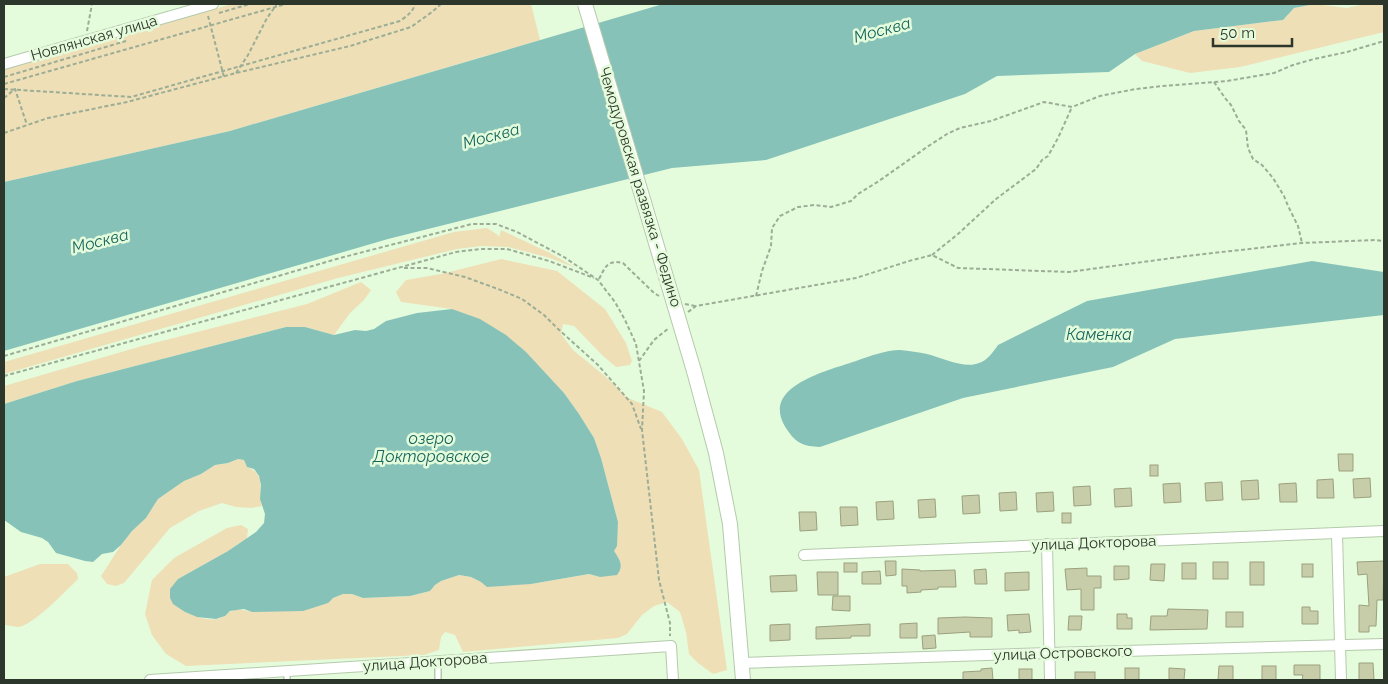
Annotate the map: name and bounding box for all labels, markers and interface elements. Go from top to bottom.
street label: Новлянская улица [29,11,159,65]
water label: Москва [852,13,913,47]
scale bar [1213,15,1292,47]
text: 50 m [1220,24,1255,42]
street label: Чемодуровская развязка - Федино [595,65,685,309]
water label: Москва [461,119,522,153]
water label: Москва [70,225,131,257]
water label: Каменка [1066,325,1132,344]
water label: озеро Докторовское [372,429,489,466]
street label: улица Докторова [1031,532,1157,554]
street label: улица Островского [993,642,1133,664]
street label: улица Докторова [362,649,488,675]

